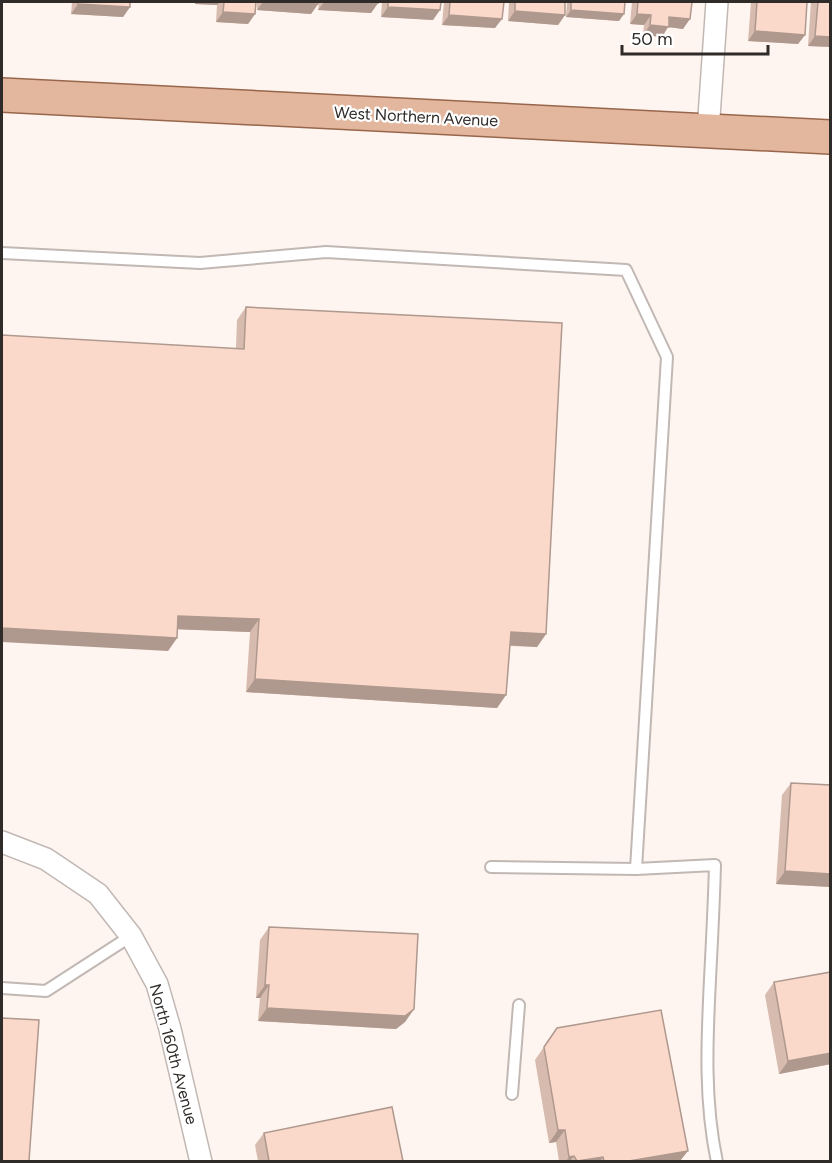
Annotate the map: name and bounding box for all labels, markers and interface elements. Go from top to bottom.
scale bar [622,18,768,56]
text: 50 m [631,28,673,50]
street label: West Northern Avenue [334,103,499,130]
street label: North 160th Avenue [146,982,202,1127]

